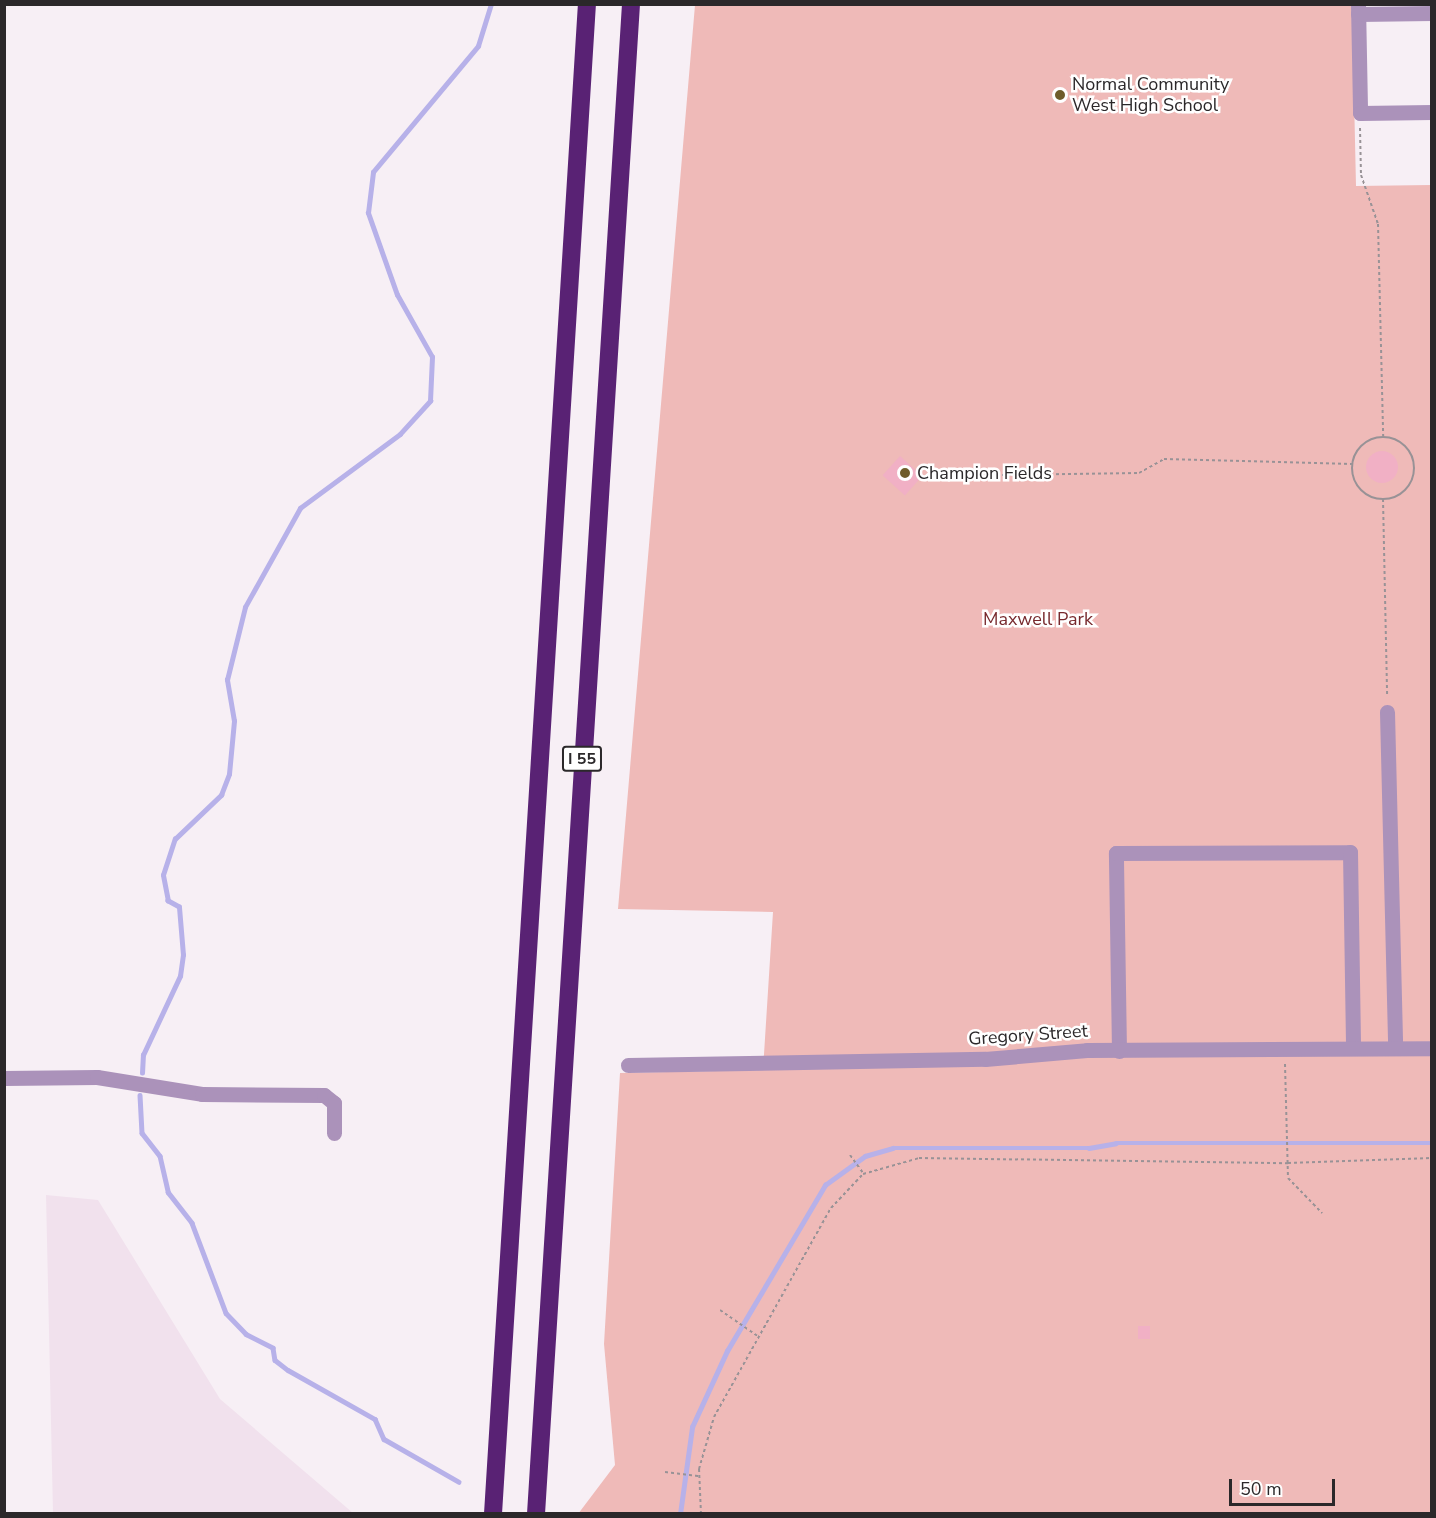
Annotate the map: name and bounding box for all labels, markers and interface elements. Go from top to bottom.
place label: Normal Community West High School [1072,74,1229,116]
marker: Normal Community West High School [1053,88,1067,102]
place label: Champion Fields [917,462,1052,484]
marker: Champion Fields [898,466,912,480]
park label: Maxwell Park [983,608,1093,630]
road number: I 55 [561,746,603,772]
street label: Gregory Street [968,1020,1088,1050]
scale bar [1232,1467,1338,1505]
text: 50 m [1240,1477,1282,1501]

